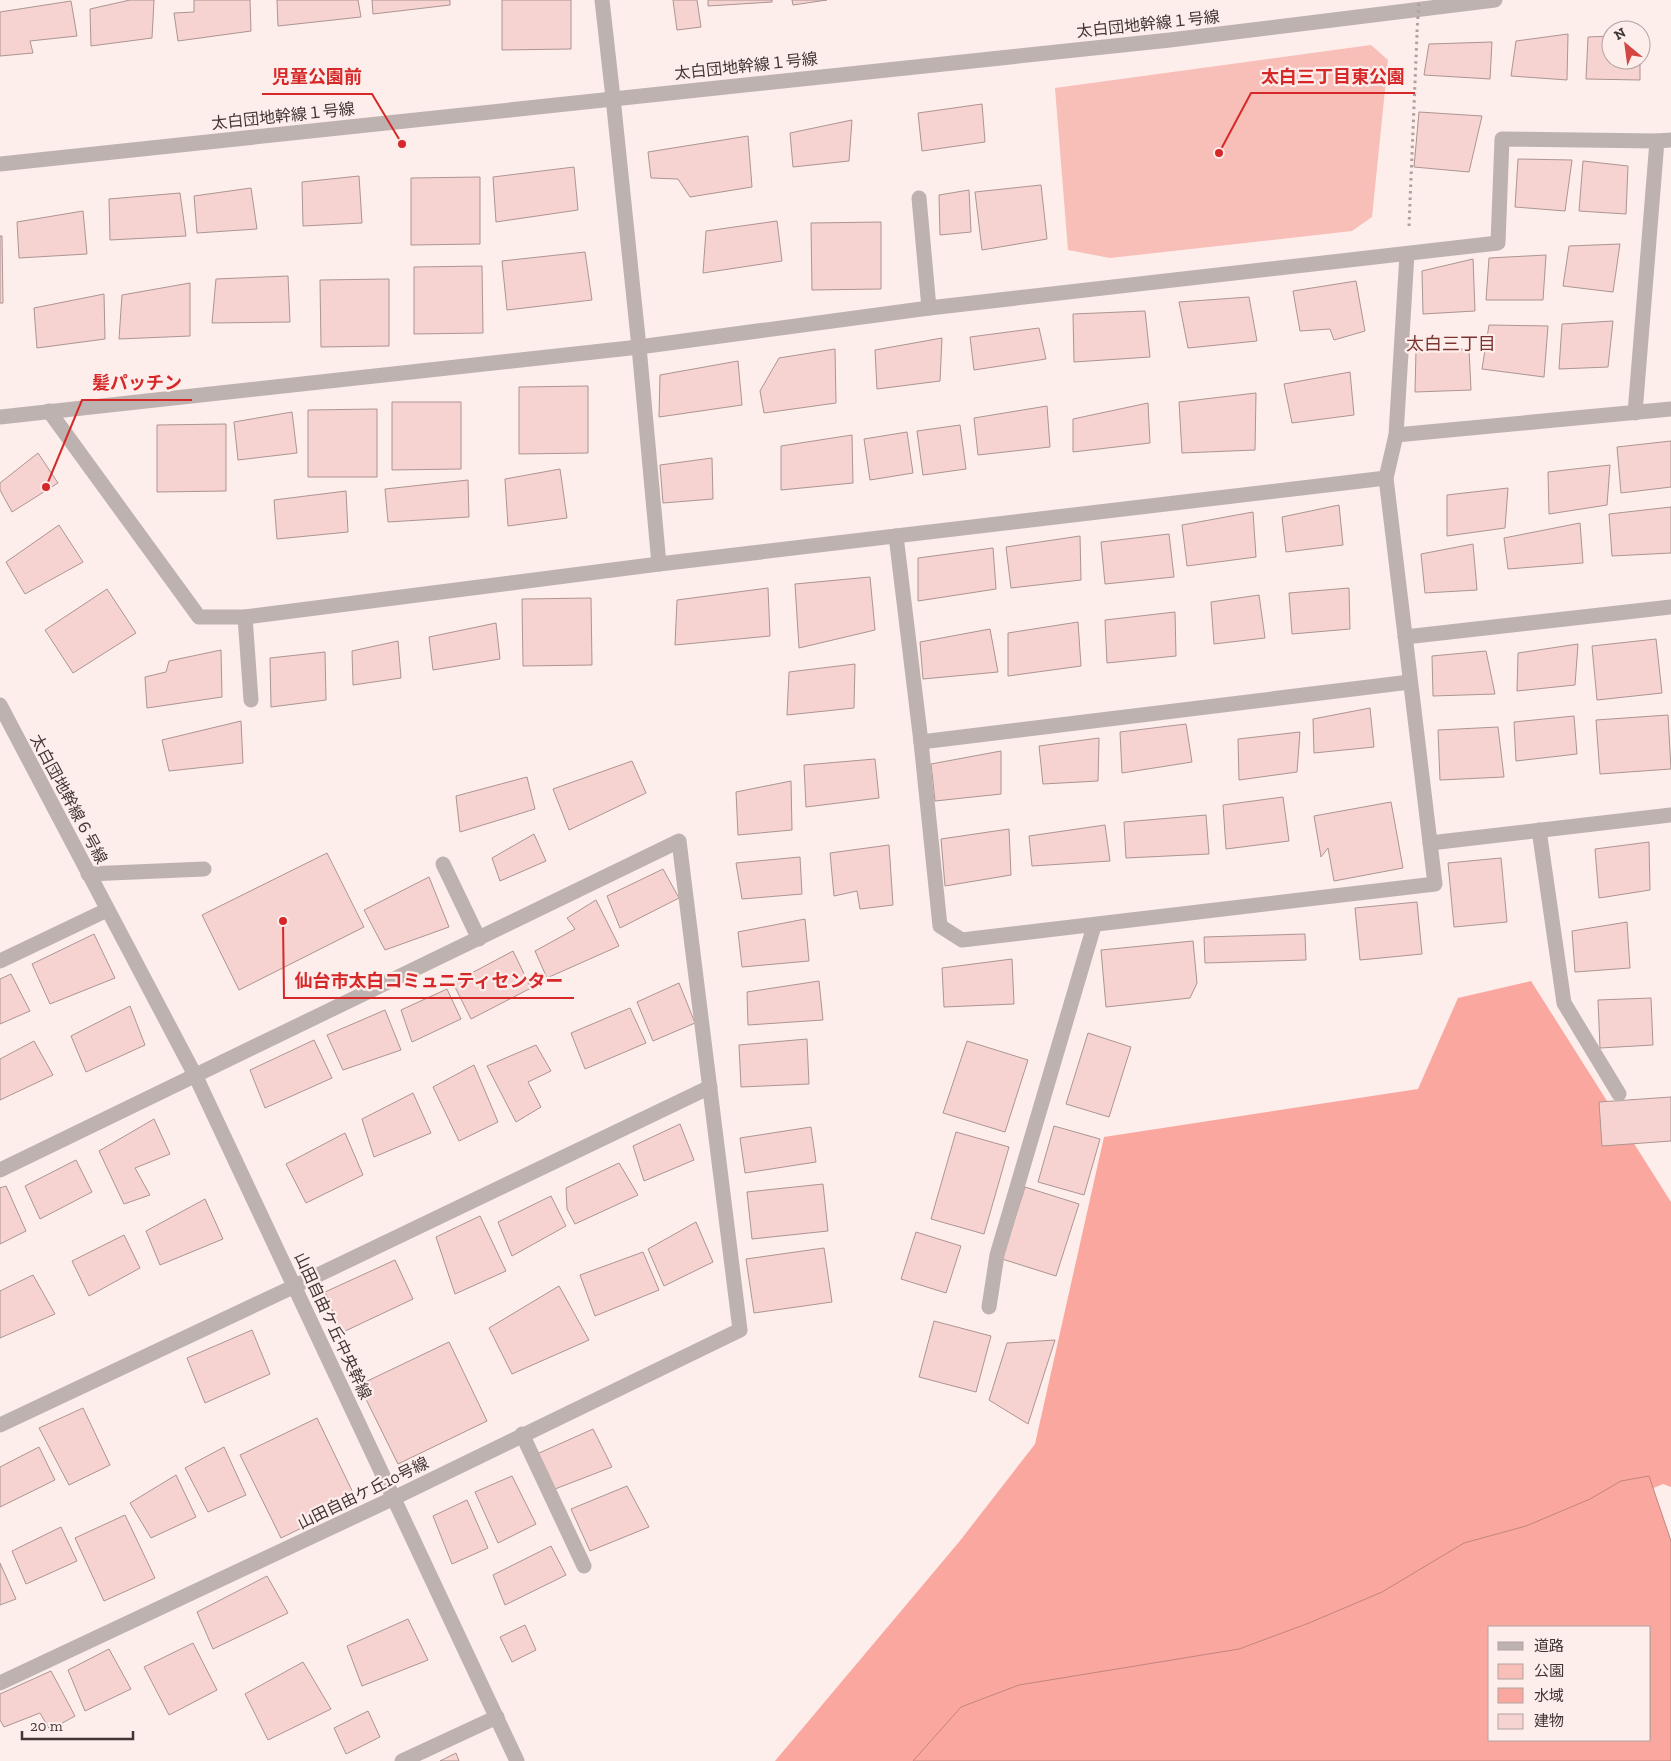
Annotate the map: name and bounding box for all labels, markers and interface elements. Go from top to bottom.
street label: 太白団地幹線１号線 [1075,7,1221,41]
north arrow [1601,20,1651,70]
text: N [1611,24,1629,44]
street label: 太白団地幹線１号線 [673,49,819,83]
callout: 太白三丁目東公園 [1251,60,1415,93]
callout: 児童公園前 [262,61,372,94]
text: 児童公園前 [272,66,362,88]
text: 太白三丁目東公園 [1261,66,1405,88]
street label: 太白団地幹線１号線 [210,99,356,133]
district label: 太白三丁目 [1406,333,1496,355]
callout: 髪パッチン [82,367,192,400]
text: 髪パッチン [92,372,182,394]
street label: 太白団地幹線６号線 [27,731,111,867]
callout: 仙台市太白コミュニティセンター [284,965,574,998]
text: 仙台市太白コミュニティセンター [295,970,563,992]
street label: 山田自由ケ丘中央幹線 [291,1249,375,1403]
street label: 山田自由ケ丘10号線 [294,1453,432,1533]
legend [1488,1626,1651,1741]
text: 道路 [1534,1637,1564,1655]
text: 公園 [1534,1662,1564,1680]
text: 水域 [1534,1687,1564,1705]
scale bar [22,1708,134,1740]
text: 建物 [1534,1712,1564,1730]
text: 20 m [30,1717,63,1735]

